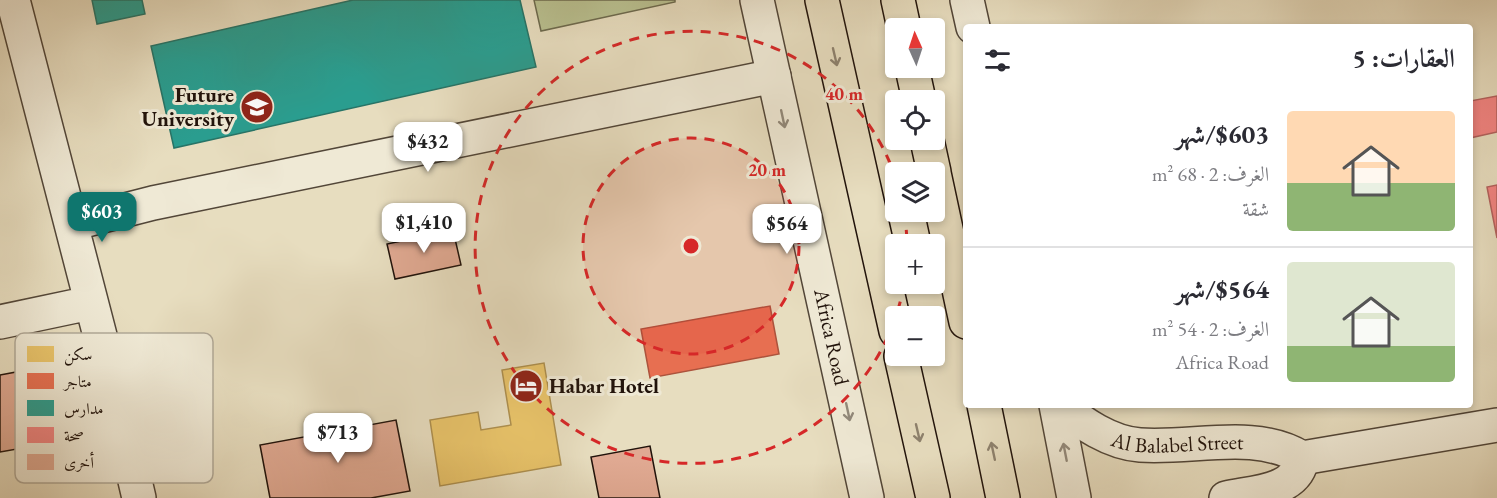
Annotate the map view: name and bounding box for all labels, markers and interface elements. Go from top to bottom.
north arrow [885,18,945,78]
map controls [885,18,945,366]
text: العقارات: 5 [1352,41,1455,75]
icon: filters [981,44,1014,77]
one-way arrow [829,47,841,66]
place label: Future University [142,81,235,132]
text: 40 m [825,82,863,105]
school or university icon: Future University [239,89,275,125]
button: locate [885,90,945,150]
one-way arrow [778,108,789,128]
text: $603/شهر [1175,117,1269,151]
pin: $432 [392,122,464,173]
text: $432 [408,128,448,154]
icon: home [1335,135,1407,207]
text: 20 m [748,158,786,181]
text: الغرف: 2 · 68 m² [1152,161,1269,187]
button: layers [885,162,945,222]
pin: $603 [66,192,138,243]
text: شقة [1243,196,1269,222]
text: $603 [82,198,122,224]
pin: $1,410 [375,203,473,254]
pin: $564 [751,204,823,255]
text: $1,410 [396,209,452,235]
text: $564 [767,210,807,236]
button: + [885,234,945,294]
centre of rings [681,236,701,256]
text: $564/شهر [1175,272,1269,306]
street label: Africa Road [808,285,856,388]
icon: home [1335,286,1407,358]
button: − [885,306,945,366]
text: الغرف: 2 · 54 m² [1152,316,1269,342]
legend [15,333,213,483]
text: سكن [64,344,92,366]
text: Africa Road [1176,349,1269,375]
hotel icon: Habar Hotel [508,368,544,404]
text: متاجر [62,371,92,392]
place label: Habar Hotel [549,372,659,399]
text: مدارس [64,398,104,419]
one-way arrow [843,401,854,421]
pin: $713 [302,413,374,464]
text: $713 [318,419,358,445]
one-way arrow [913,423,925,442]
text: صحة [64,425,84,446]
street label: Al Balabel Street [1107,425,1244,459]
one-way arrow [987,442,998,462]
one-way arrow [1059,442,1070,462]
text: أخرى [64,451,94,473]

